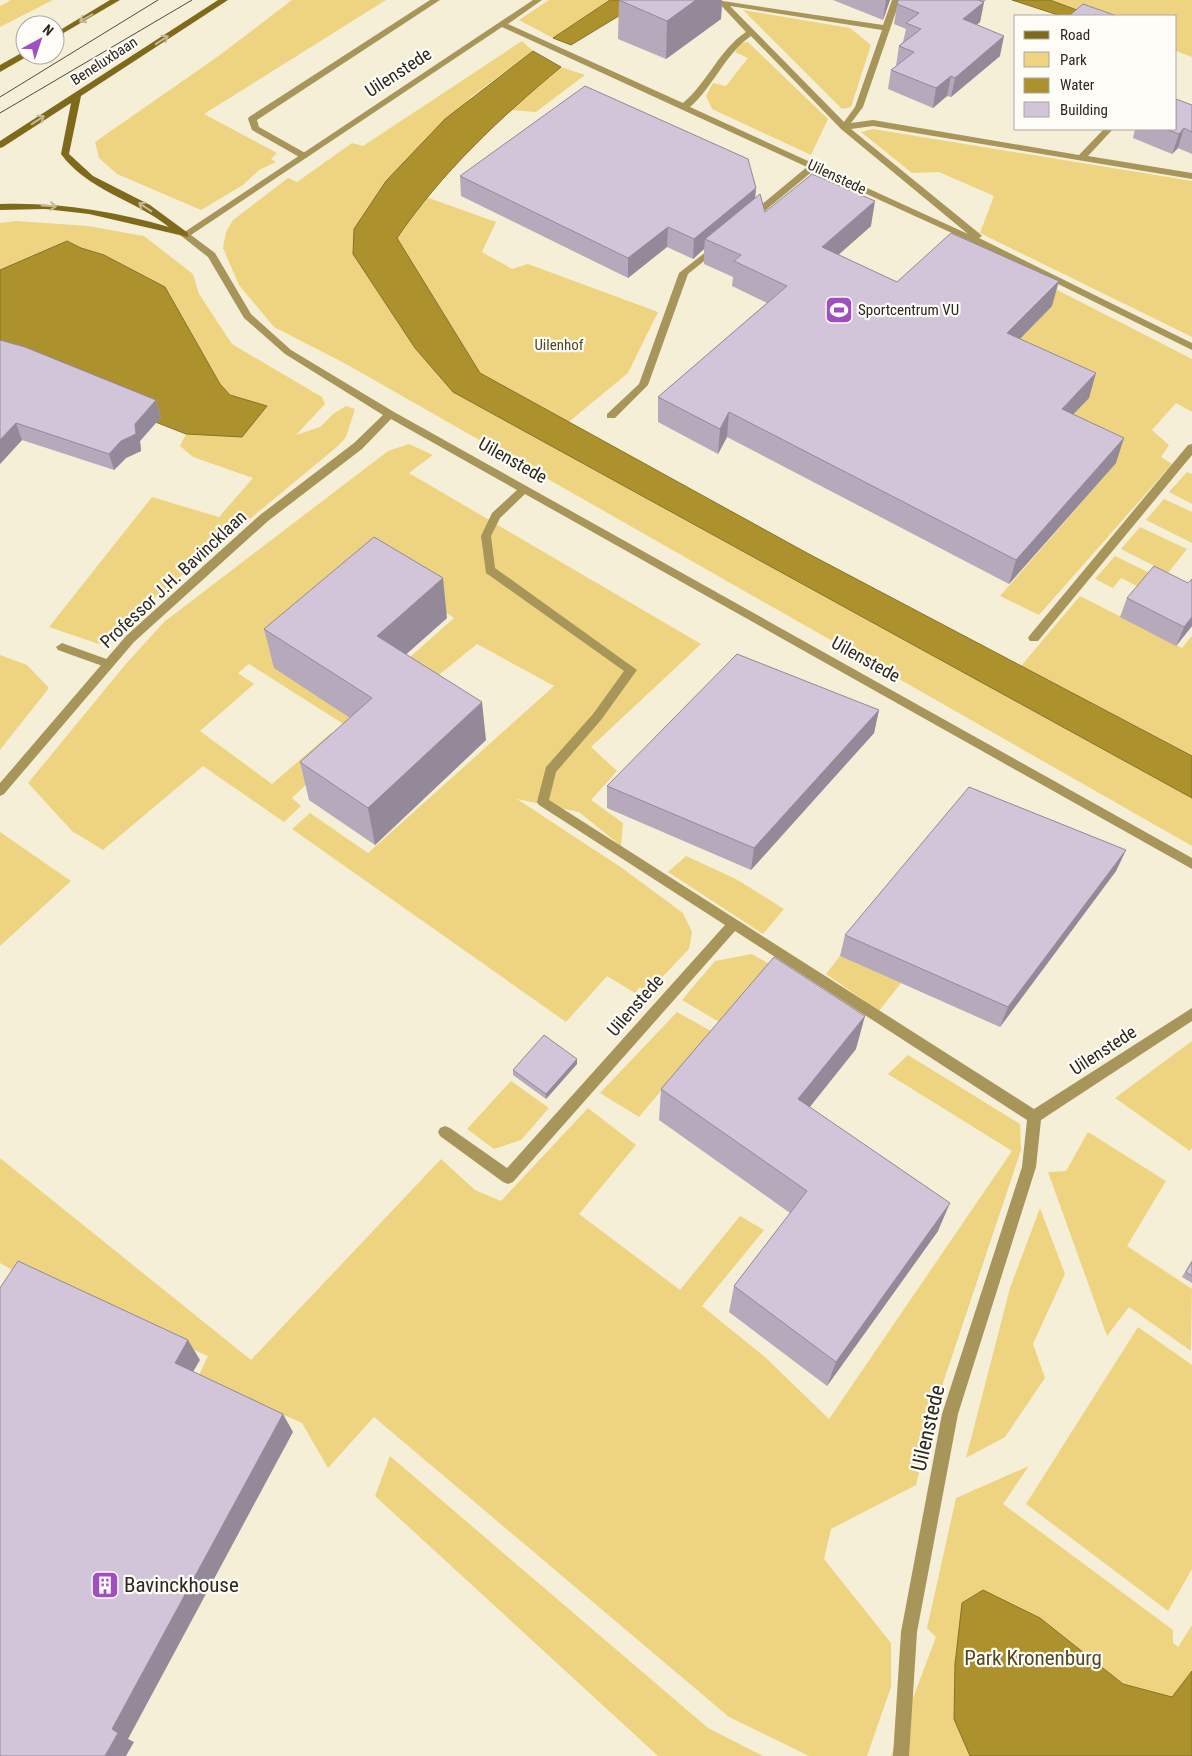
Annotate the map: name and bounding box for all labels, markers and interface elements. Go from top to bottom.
one-way arrow [78,13,93,23]
north arrow [15,15,65,65]
legend [1014,15,1177,130]
text: N [40,21,57,39]
text: Road [1060,26,1090,44]
street label: Beneluxbaan [67,33,141,89]
one-way arrow [155,35,169,45]
street label: Uilenstede [361,43,435,101]
text: Park [1060,51,1087,69]
text: Water [1060,76,1095,94]
text: Building [1060,101,1108,119]
one-way arrow [31,115,45,125]
street label: Uilenstede [805,156,869,198]
one-way arrow [40,202,56,211]
one-way arrow [139,202,153,212]
sports icon: Sportcentrum VU [824,295,854,325]
place label: Sportcentrum VU [858,301,959,319]
park label: Uilenhof [534,336,584,354]
street label: Uilenstede [475,433,551,487]
street label: Professor J.H. Bavincklaan [96,506,250,652]
street label: Uilenstede [828,632,904,686]
street label: Uilenstede [603,970,667,1040]
street label: Uilenstede [1066,1021,1140,1079]
street label: Uilenstede [906,1383,950,1473]
building icon: Bavinckhouse [90,1570,120,1600]
place label: Bavinckhouse [124,1573,239,1597]
park label: Park Kronenburg [964,1646,1102,1670]

